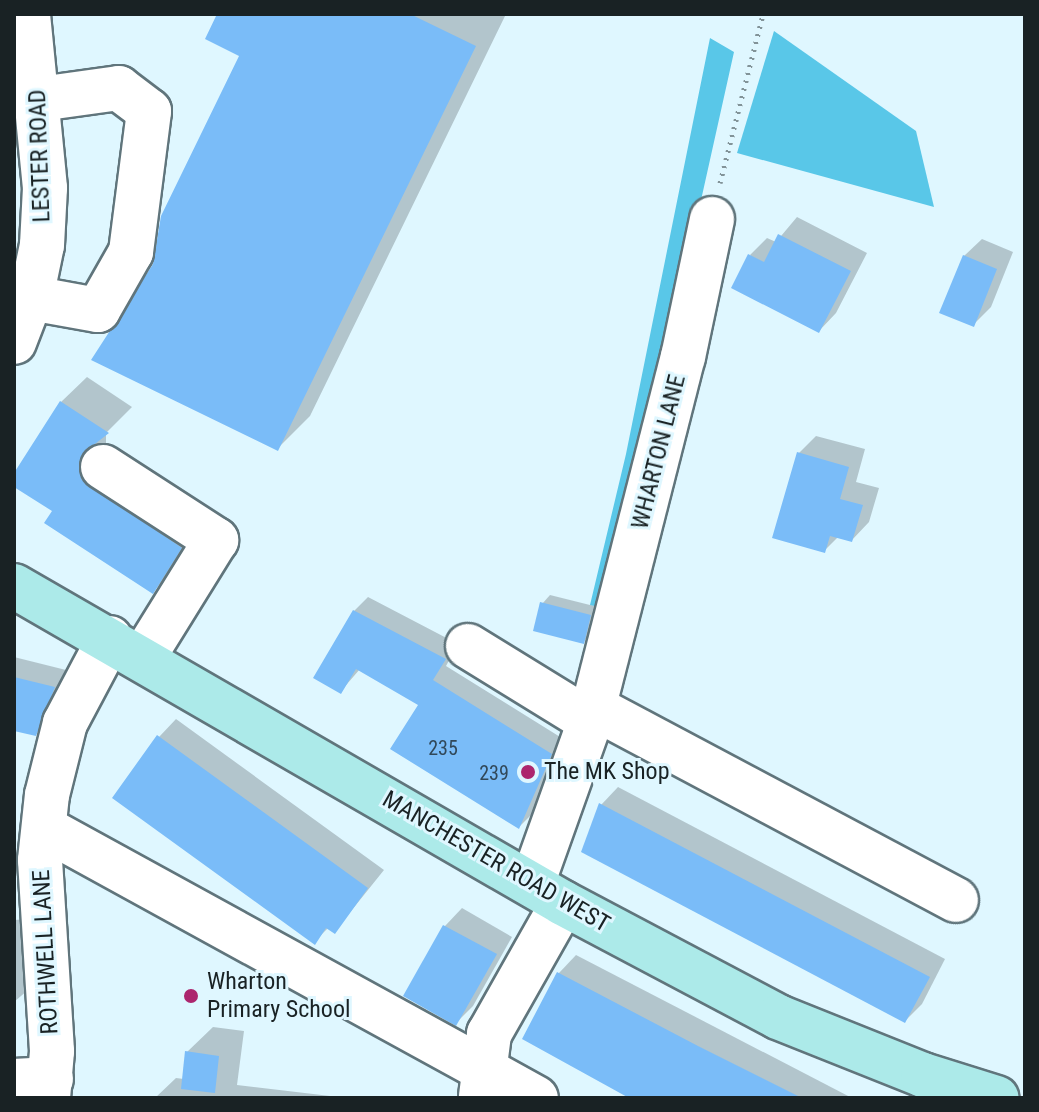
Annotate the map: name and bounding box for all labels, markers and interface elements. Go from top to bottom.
street label: LESTER ROAD [23,89,57,223]
street label: WHARTON LANE [626,372,692,532]
house number: 235 [428,736,458,760]
place label: The MK Shop [544,758,669,786]
house number: 239 [479,761,509,785]
marker: The MK Shop [519,763,537,781]
street label: MANCHESTER ROAD WEST [377,785,615,939]
street label: ROTHWELL LANE [27,869,65,1035]
place label: Wharton Primary School [207,968,350,1024]
marker: Wharton Primary School [182,987,200,1005]

